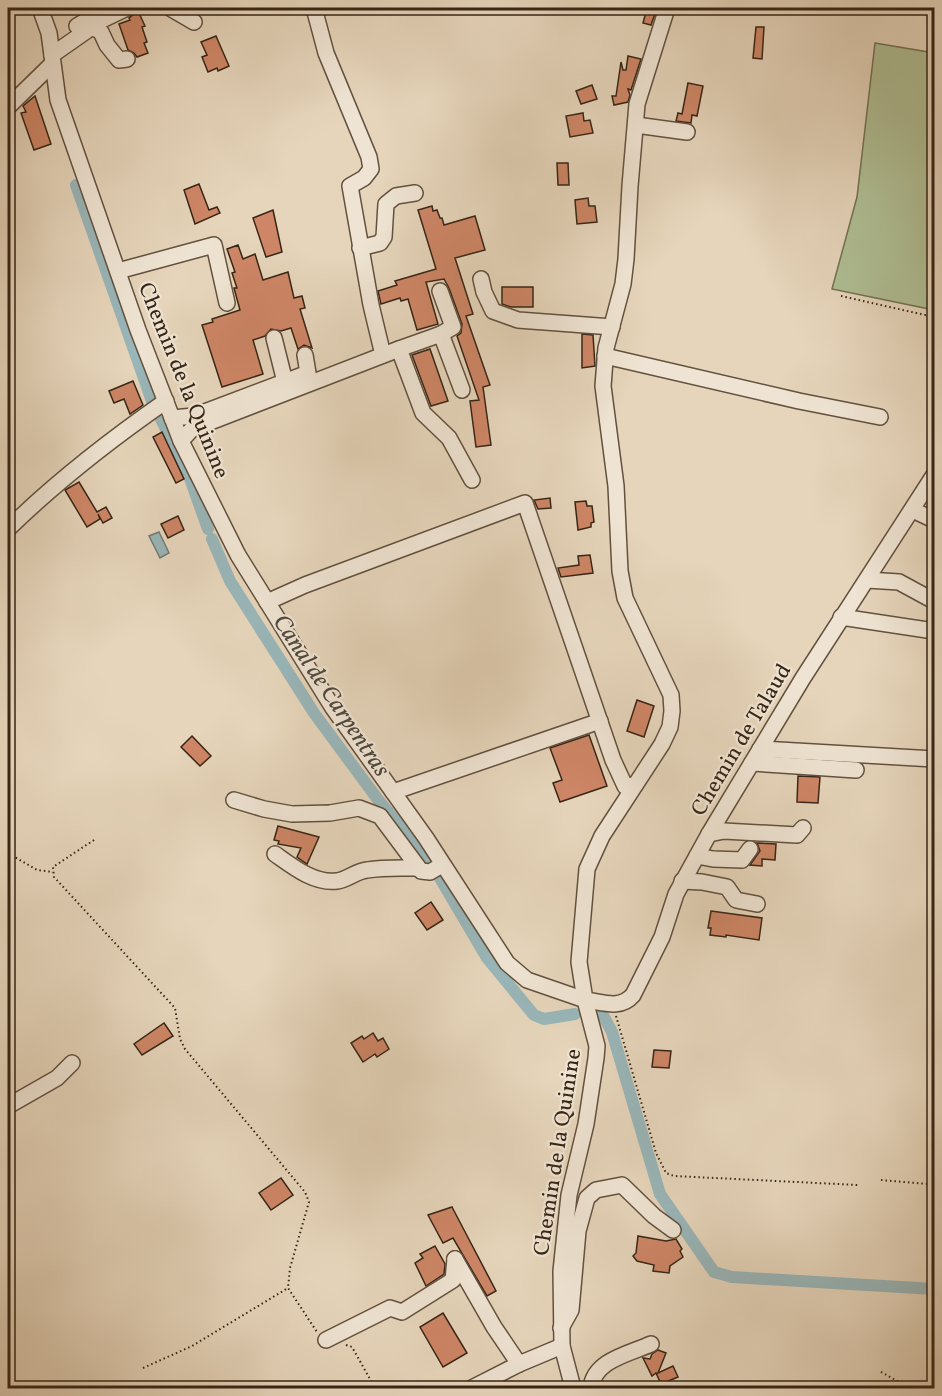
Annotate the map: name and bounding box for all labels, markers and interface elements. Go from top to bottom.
street label: Chemin de la Quinine [129,278,236,484]
water label: Canal de Carpentras [263,608,398,784]
street label: Chemin de Talaud [684,658,800,822]
street label: Chemin de la Quinine [527,1047,590,1258]

